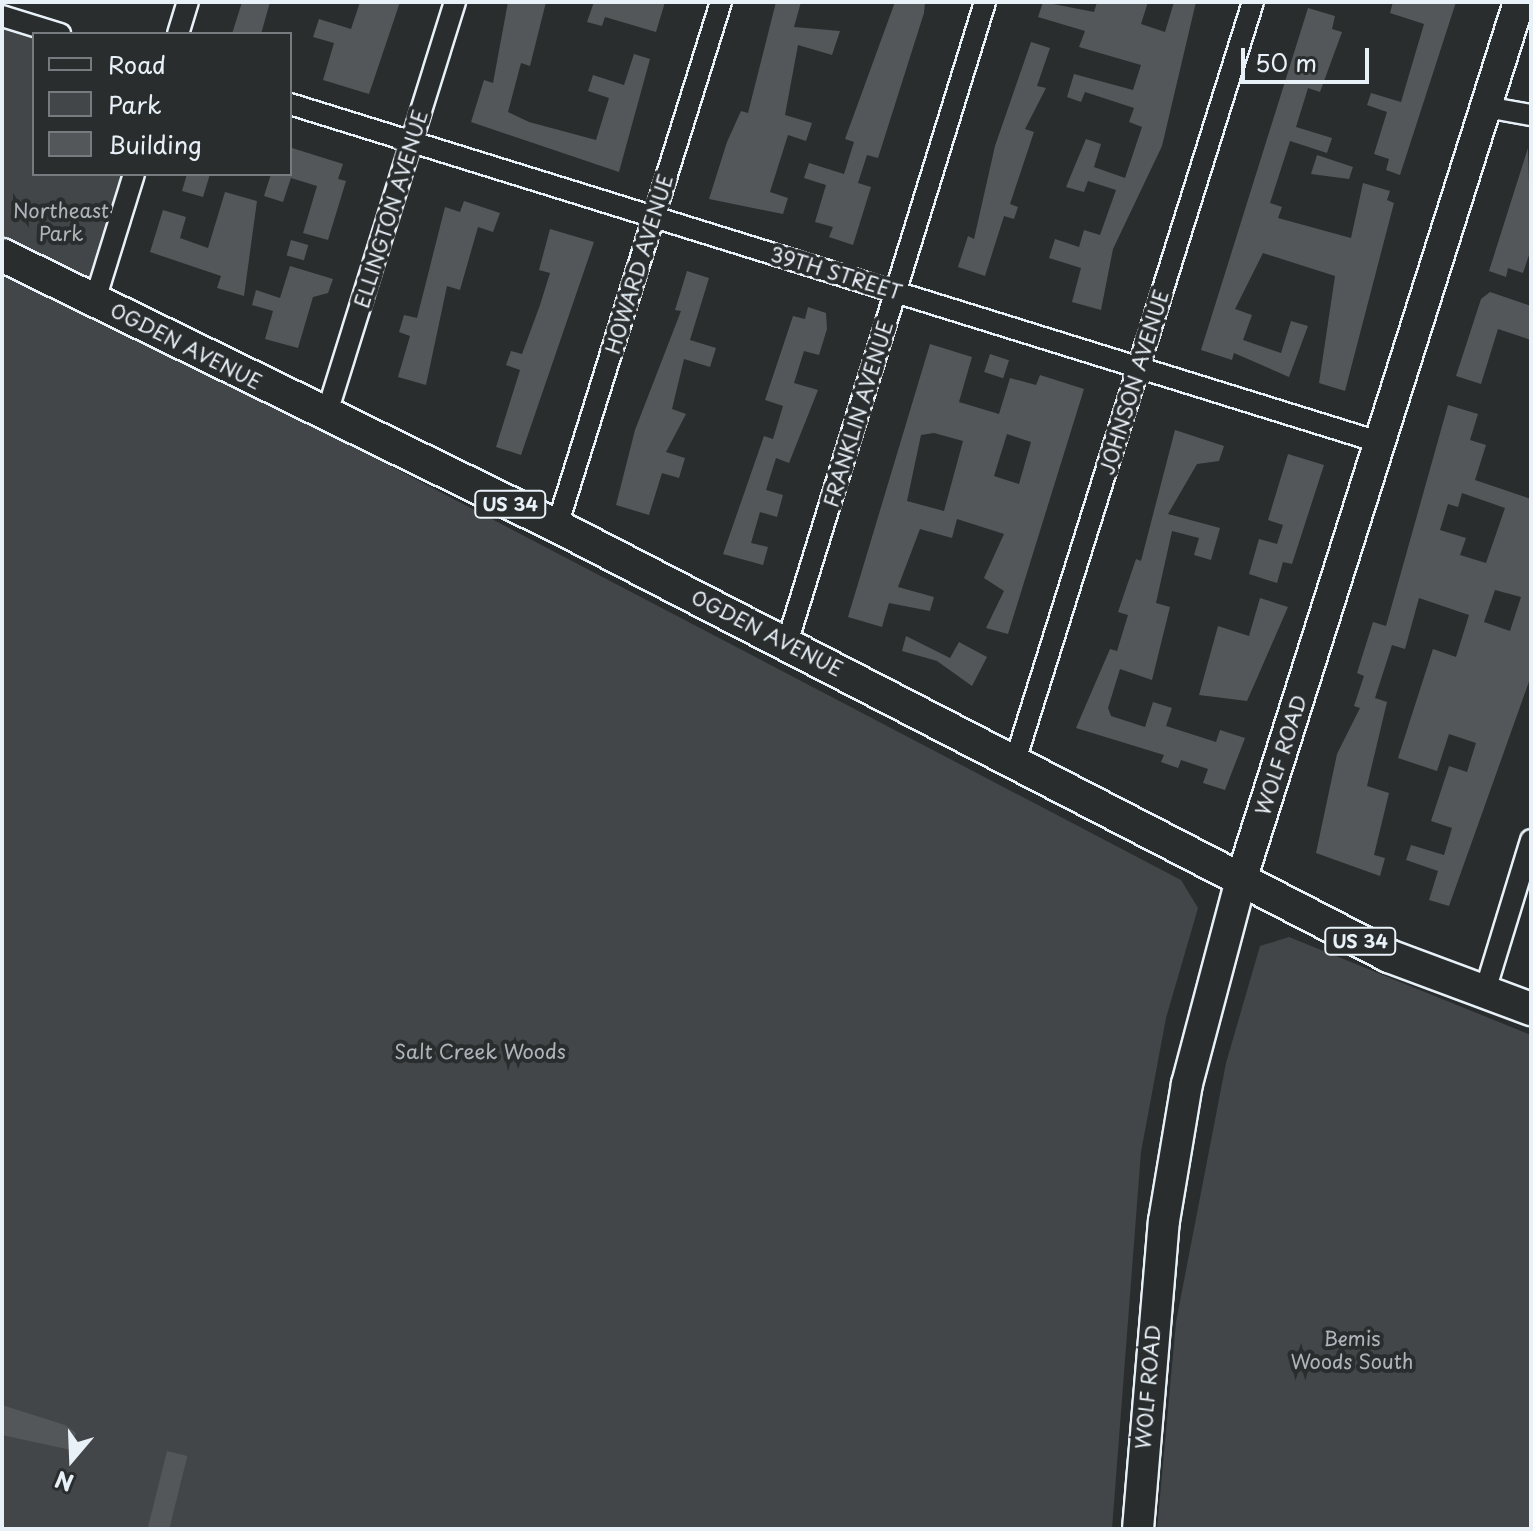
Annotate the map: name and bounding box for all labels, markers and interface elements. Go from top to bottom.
legend [32,32,292,176]
scale bar [1245,32,1373,82]
text: 50 m [1255,44,1317,80]
text: Road [108,46,166,82]
text: Park [108,86,162,122]
street label: ELLINGTON AVENUE [349,107,433,311]
text: Building [108,126,202,162]
street label: HOWARD AVENUE [600,171,678,357]
park label: Northeast Park [13,199,109,246]
street label: 39TH STREET [766,241,906,305]
street label: JOHNSON AVENUE [1094,287,1174,477]
street label: OGDEN AVENUE [107,298,265,394]
street label: FRANKLIN AVENUE [818,318,898,510]
road number: US 34 [474,490,546,518]
street label: OGDEN AVENUE [688,585,846,681]
street label: WOLF ROAD [1250,691,1312,819]
road number: US 34 [1324,927,1396,955]
park label: Salt Creek Woods [394,1039,566,1063]
street label: WOLF ROAD [1130,1323,1166,1451]
park label: Bemis Woods South [1290,1326,1414,1373]
north arrow [32,1419,112,1499]
text: N [50,1464,78,1501]

